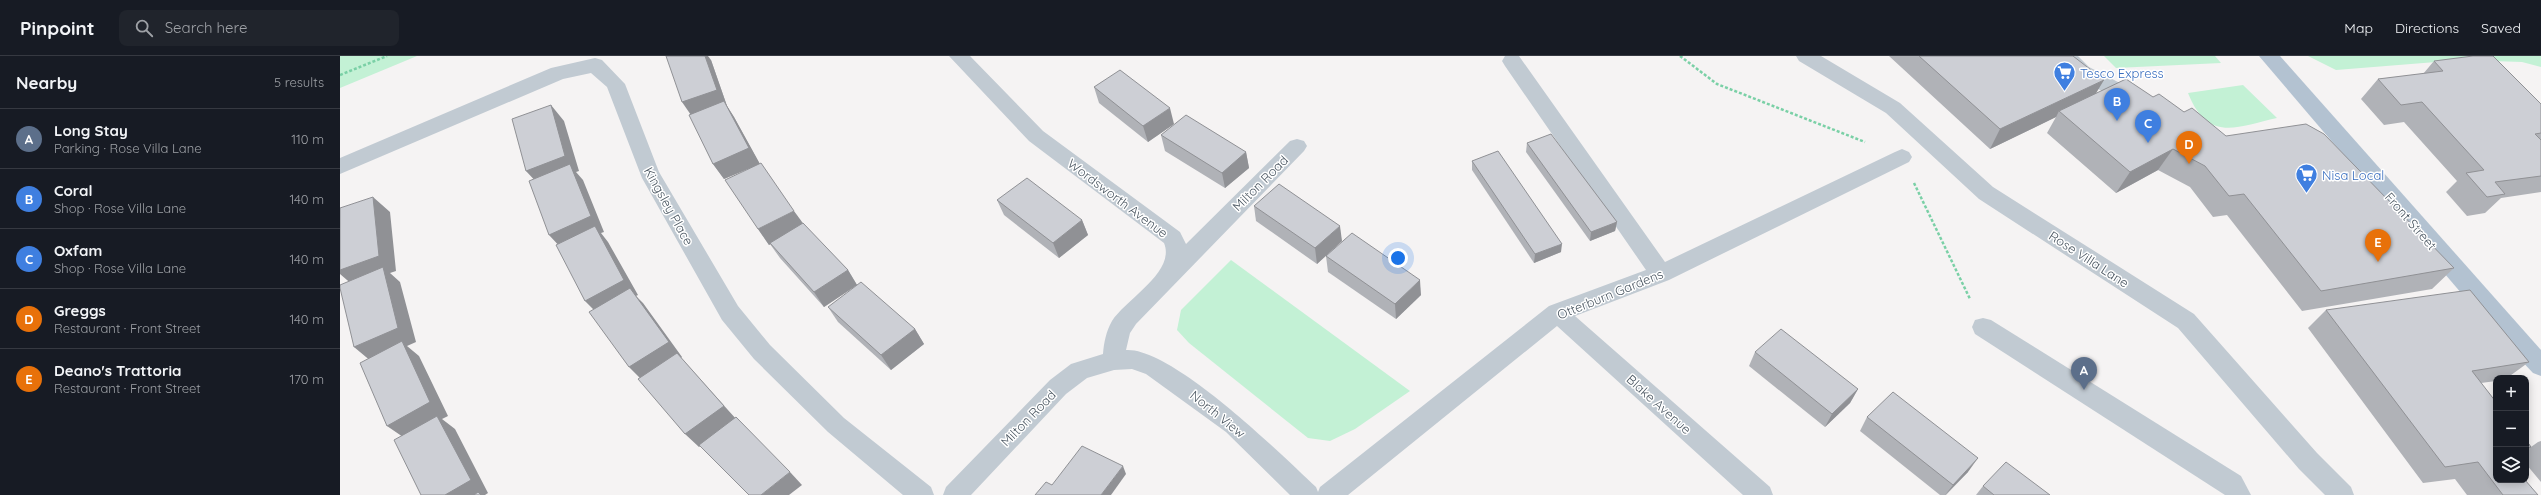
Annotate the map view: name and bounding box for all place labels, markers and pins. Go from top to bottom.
supermarket icon: Tesco Express [2052,60,2078,93]
place label: Tesco Express [2080,65,2164,81]
pin: B [2104,88,2130,121]
pin: C [2135,110,2161,143]
pin: D [2176,131,2202,164]
supermarket icon: Nisa Local [2293,162,2319,195]
place label: Nisa Local [2322,167,2384,183]
pin: E [2365,229,2391,262]
pin: A [2071,357,2097,390]

